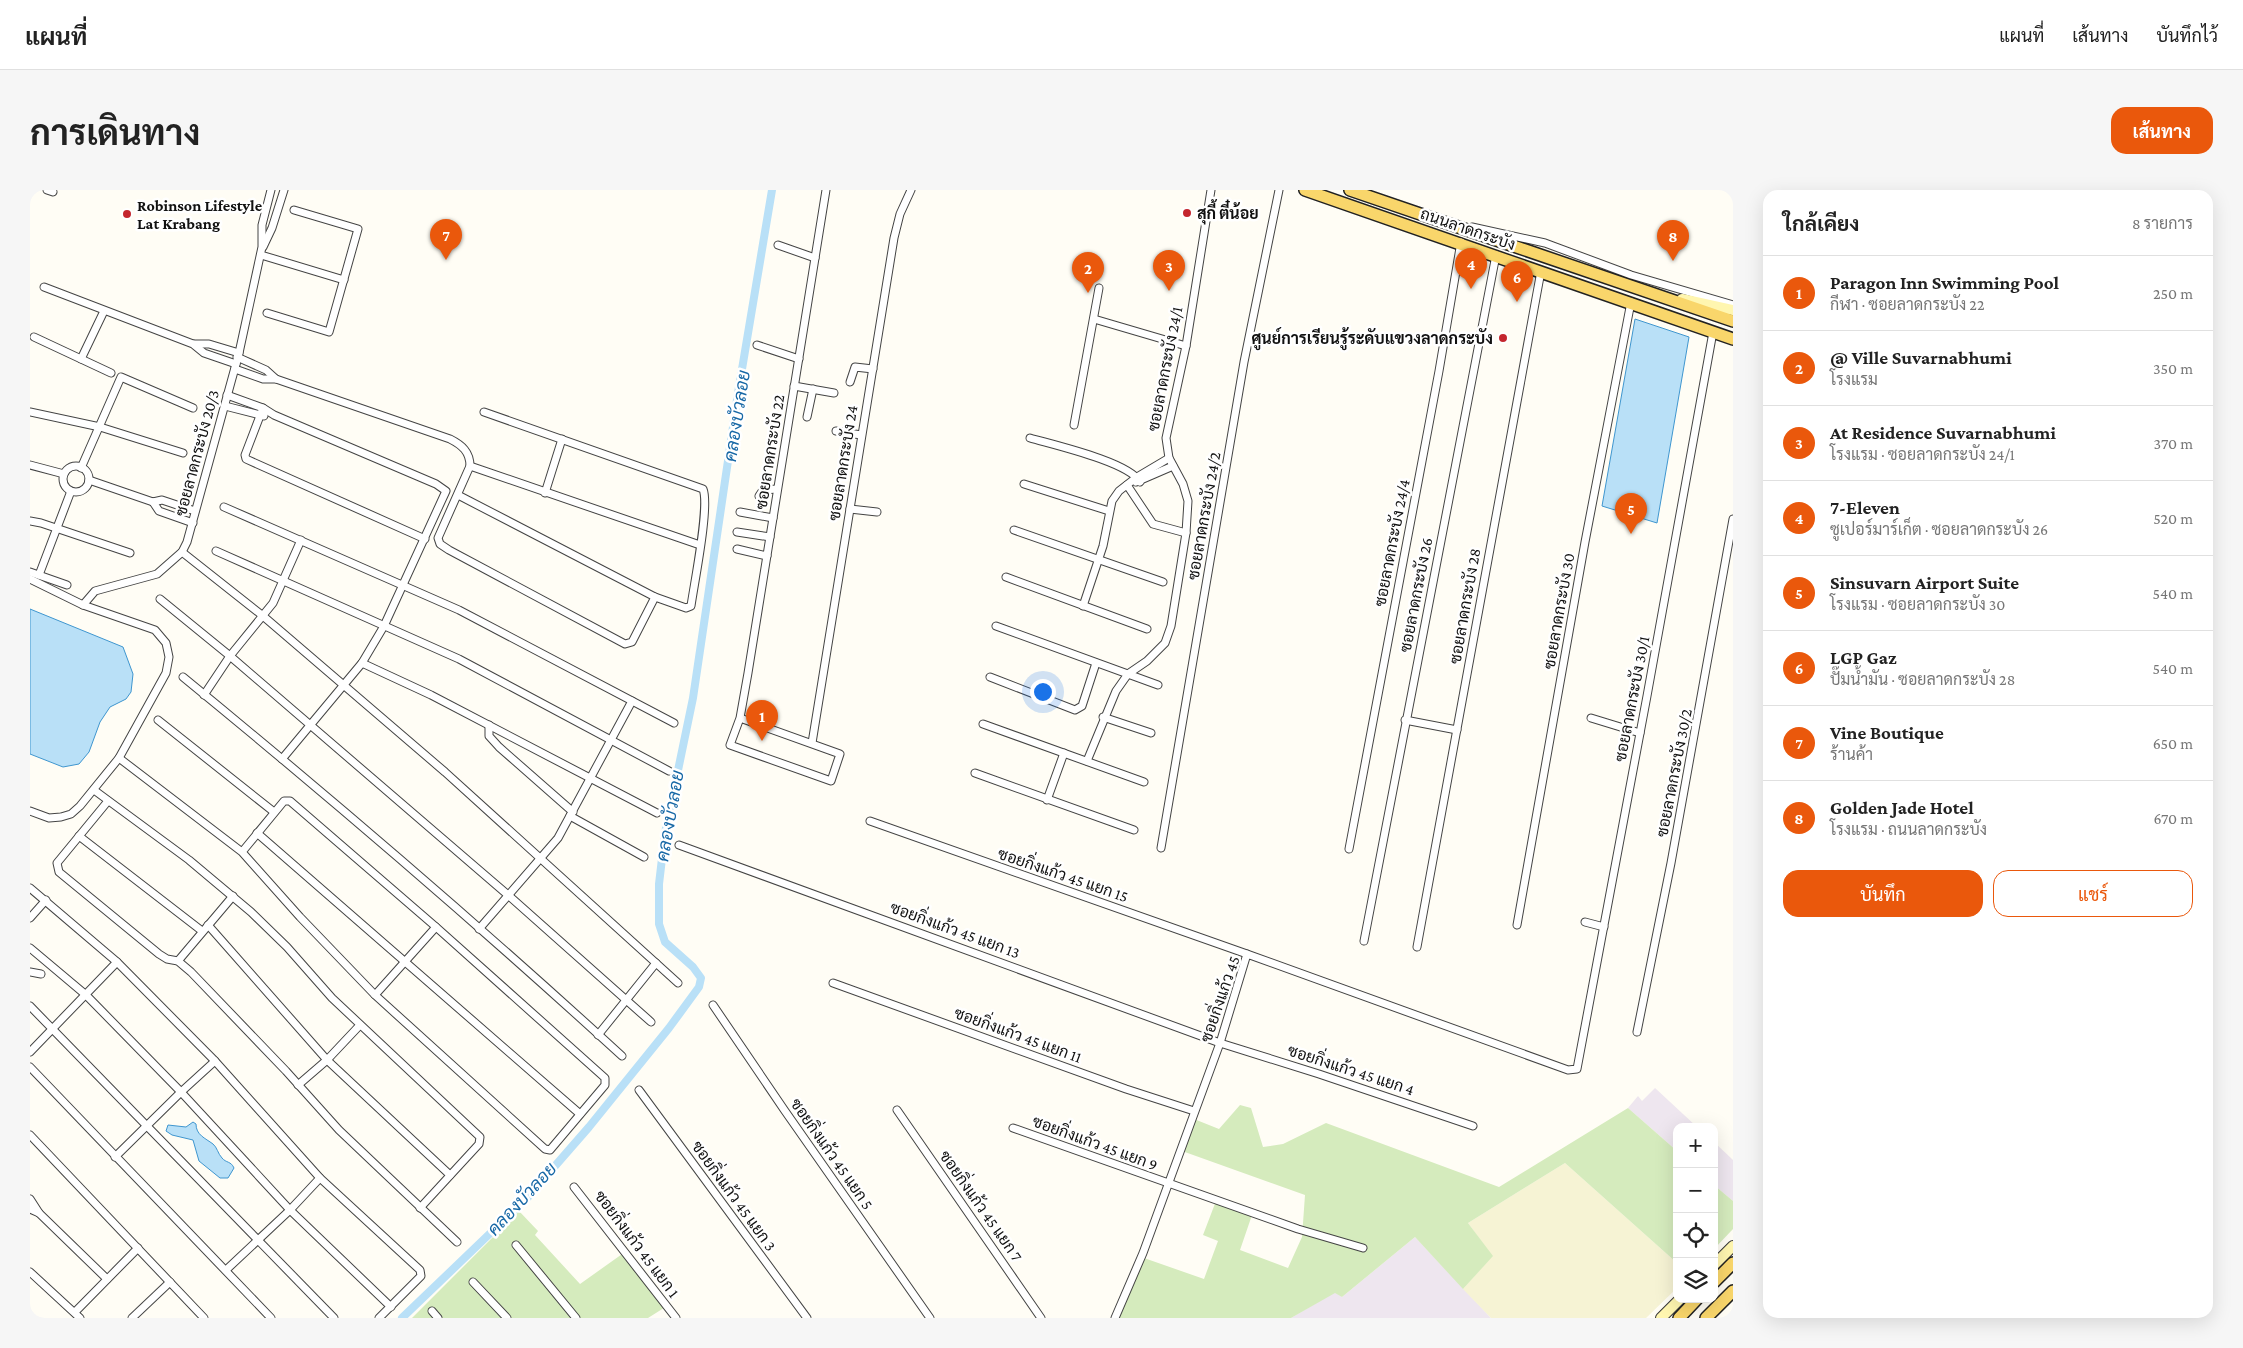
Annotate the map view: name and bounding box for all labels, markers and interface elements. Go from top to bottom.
text: แผนที่ [25,23,87,50]
text: แผนที่ [1999,26,2044,46]
text: เส้นทาง [2072,26,2128,46]
text: บันทึกไว้ [2156,26,2218,46]
button: เส้นทาง [2111,107,2213,154]
text: การเดินทาง [30,114,200,153]
place label: Robinson Lifestyle Lat Krabang [137,197,263,232]
place label: สุกี้ ตี๋น้อย [1197,199,1259,225]
street label: ถนนลาดกระบัง [1418,203,1518,253]
marker: สุกี้ ตี๋น้อย [1181,207,1193,219]
marker: Robinson Lifestyle Lat Krabang [121,208,133,220]
text: ใกล้เคียง [1783,212,1859,236]
text: 8 รายการ [2132,215,2193,232]
pin: 7 [430,219,462,260]
pin: 8 [1657,220,1689,261]
pin: 4 [1455,248,1487,289]
pin: 3 [1153,250,1185,291]
pin: 2 [1072,252,1104,293]
pin: 6 [1501,261,1533,302]
text: Paragon Inn Swimming Pool [1830,272,2059,293]
text: 1 [1796,285,1802,302]
text: 250 m [2153,285,2193,302]
text: กีฬา · ซอยลาดกระบัง 22 [1830,296,1985,313]
street label: ซอยลาดกระบัง 24/1 [1143,305,1185,433]
place label: ศูนย์การเรียนรู้ระดับแขวงลาดกระบัง [1251,327,1493,351]
marker: ศูนย์การเรียนรู้ระดับแขวงลาดกระบัง [1497,332,1509,344]
text: @ Ville Suvarnabhumi [1830,347,2012,368]
text: 2 [1795,360,1803,377]
text: 350 m [2153,360,2193,377]
water label: คลองบัวลอย [719,369,754,463]
text: โรงแรม [1830,371,1878,388]
street label: ซอยลาดกระบัง 20/3 [170,387,222,518]
street label: ซอยลาดกระบัง 22 [751,393,788,511]
street label: ซอยลาดกระบัง 24 [823,404,861,522]
text: At Residence Suvarnabhumi [1830,422,2056,443]
text: 3 [1795,435,1803,452]
text: 370 m [2154,435,2193,452]
text: โรงแรม · ซอยลาดกระบัง 24/1 [1830,446,2015,463]
street label: ซอยลาดกระบัง 24/2 [1182,450,1224,581]
street label: ซอยลาดกระบัง 24/4 [1369,477,1413,608]
pin: 5 [1615,493,1647,534]
text: 7-Eleven [1830,497,1900,518]
text: 4 [1795,510,1803,527]
text: 520 m [2153,510,2193,527]
text: ซูเปอร์มาร์เก็ต · ซอยลาดกระบัง 26 [1830,521,2048,538]
street label: ซอยลาดกระบัง 26 [1395,536,1435,654]
street label: ซอยลาดกระบัง 28 [1444,546,1484,665]
street label: ซอยลาดกระบัง 30 [1538,551,1578,670]
text: Sinsuvarn Airport Suite [1830,572,2019,593]
text: 5 [1795,585,1803,602]
text: 540 m [2152,585,2193,602]
text: โรงแรม · ซอยลาดกระบัง 30 [1830,596,2005,613]
street label: ซอยลาดกระบัง 30/1 [1610,634,1653,763]
text: LGP Gaz [1830,647,1897,668]
text: 6 [1795,660,1803,677]
text: 540 m [2152,660,2193,677]
text: ปั๊มน้ำมัน · ซอยลาดกระบัง 28 [1830,671,2015,688]
your location [1030,679,1056,705]
pin: 1 [746,700,778,741]
street label: ซอยลาดกระบัง 30/2 [1651,707,1695,839]
text: Vine Boutique [1830,722,1944,743]
text: 7 [1795,735,1803,752]
text: 650 m [2153,735,2193,752]
text: ร้านค้า [1830,746,1873,763]
water label: คลองบัวลอย [651,769,688,863]
text: Golden Jade Hotel [1830,797,1974,818]
text: 8 [1794,810,1804,827]
text: 670 m [2153,810,2193,827]
text: โรงแรม · ถนนลาดกระบัง [1830,821,1987,838]
street label: ซอยกิ่งแก้ว 45 แยก 15 [996,840,1132,905]
button: บันทึก [1783,870,1983,917]
button: แชร์ [1993,870,2193,917]
street label: ซอยกิ่งแก้ว 45 แยก 13 [888,894,1024,961]
street label: ซอยกิ่งแก้ว 45 [1192,952,1243,1044]
street label: ซอยกิ่งแก้ว 45 แยก 11 [952,999,1086,1066]
street label: ซอยกิ่งแก้ว 45 แยก 4 [1286,1037,1418,1098]
street label: ซอยกิ่งแก้ว 45 แยก 5 [787,1092,881,1213]
street label: ซอยกิ่งแก้ว 45 แยก 9 [1030,1108,1162,1174]
map controls [1673,1123,1718,1303]
button: + [1673,1123,1718,1168]
street label: ซอยกิ่งแก้ว 45 แยก 3 [688,1135,784,1254]
street label: ซอยกิ่งแก้ว 45 แยก 7 [936,1144,1030,1265]
water label: คลองบัวลอย [483,1158,561,1240]
button: − [1673,1168,1718,1213]
street label: ซอยกิ่งแก้ว 45 แยก 1 [591,1184,687,1301]
button: locate [1673,1213,1718,1258]
button: layers [1673,1258,1718,1303]

